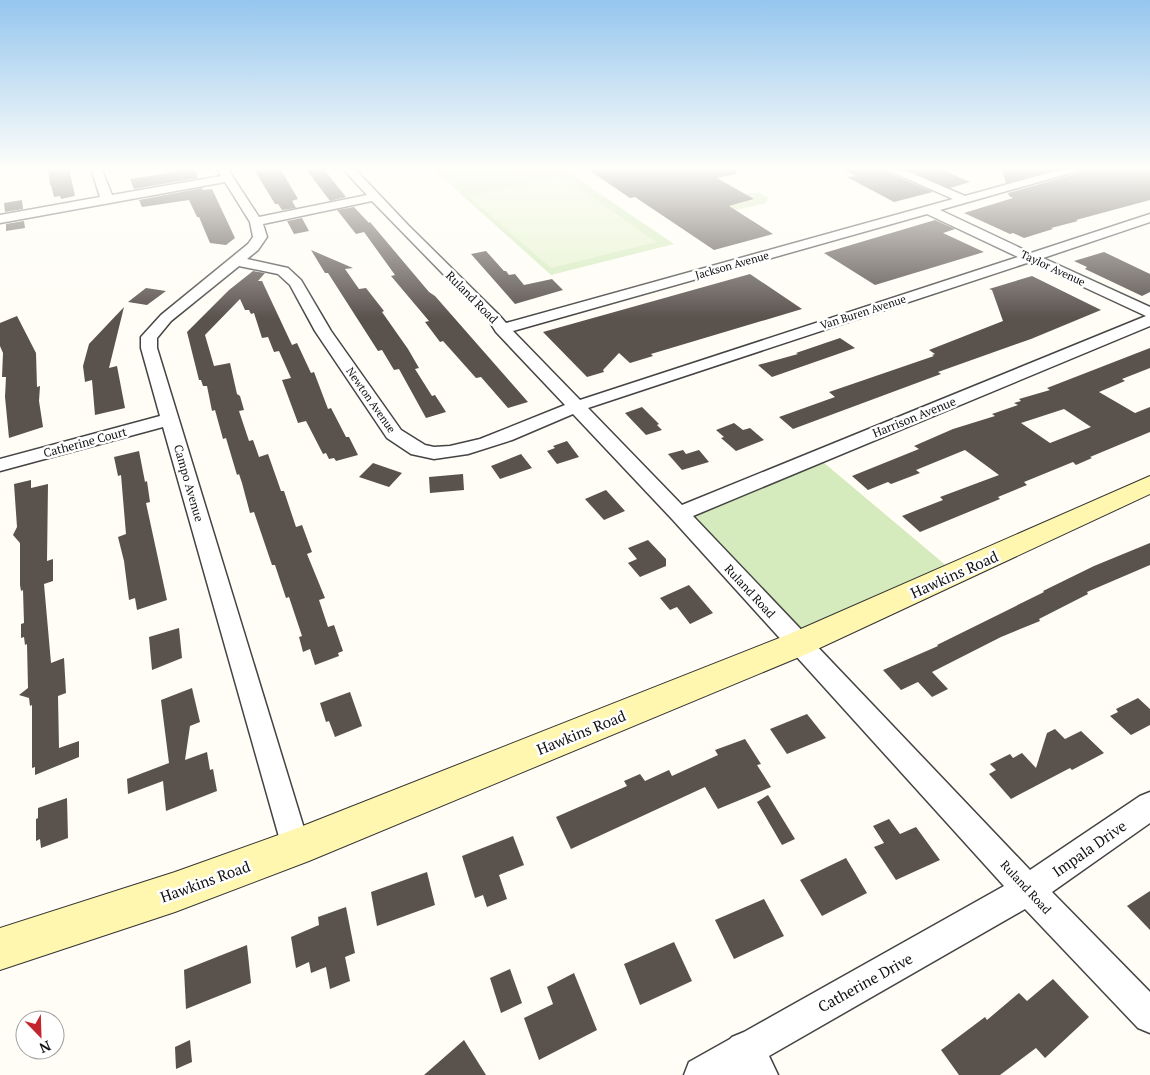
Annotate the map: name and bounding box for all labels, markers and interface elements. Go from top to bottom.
street label: Taylor Avenue [1018,247,1088,289]
street label: Jackson Avenue [694,248,771,282]
street label: Ruland Road [443,268,501,326]
street label: Van Buren Avenue [818,291,908,332]
street label: Newton Avenue [343,365,399,436]
street label: Harrison Avenue [870,393,958,441]
street label: Catherine Court [42,424,129,460]
street label: Campo Avenue [171,443,207,523]
street label: Hawkins Road [907,546,1001,602]
street label: Ruland Road [721,561,779,621]
street label: Hawkins Road [534,705,628,759]
street label: Impala Drive [1048,815,1130,881]
street label: Hawkins Road [157,855,253,907]
street label: Ruland Road [997,857,1055,917]
street label: Catherine Drive [814,948,916,1016]
north arrow [15,1010,65,1060]
text: N [36,1037,54,1058]

